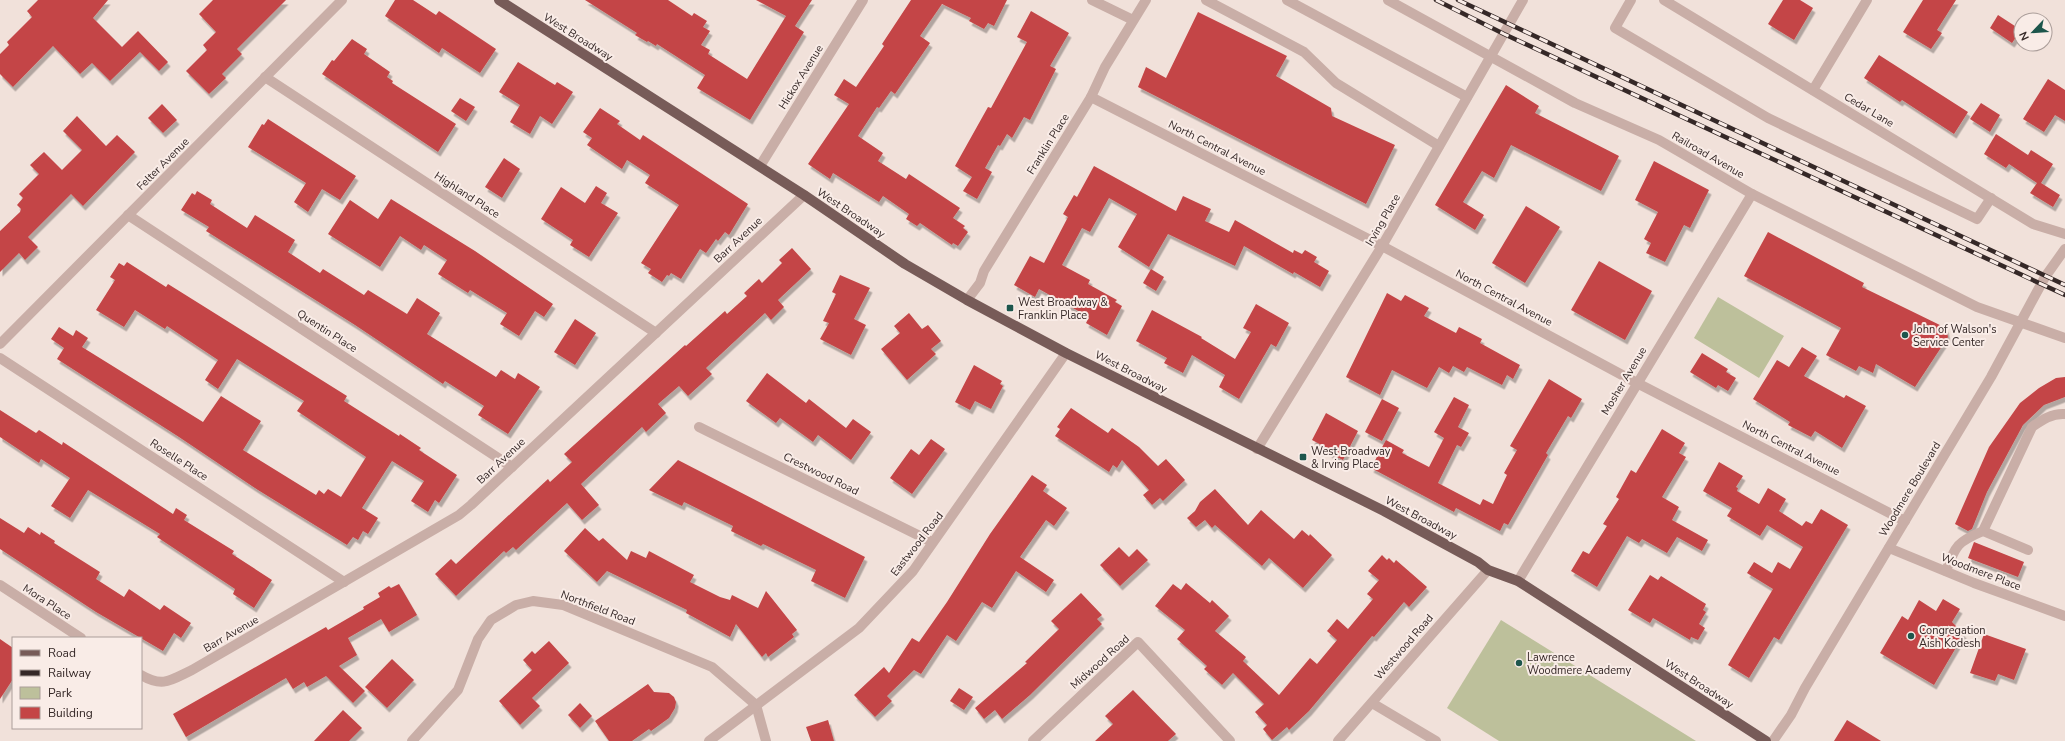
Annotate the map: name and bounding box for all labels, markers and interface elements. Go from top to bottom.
street label: West Broadway [540,10,616,65]
north arrow [2013,12,2053,52]
text: N [2016,29,2033,43]
street label: Hickox Avenue [775,42,827,112]
street label: Cedar Lane [1841,89,1897,131]
street label: Franklin Place [1023,111,1073,177]
street label: North Central Avenue [1166,117,1268,179]
street label: Railroad Avenue [1669,128,1747,182]
street label: Felter Avenue [133,134,193,194]
street label: Highland Place [431,168,503,222]
street label: West Broadway [814,185,888,242]
street label: Irving Place [1362,191,1404,249]
street label: Barr Avenue [710,213,766,266]
street label: North Central Avenue [1453,266,1555,330]
place label: West Broadway & Franklin Place [1018,295,1108,323]
marker: West Broadway & Franklin Place [1005,303,1015,313]
street label: Quentin Place [294,306,360,356]
place label: John of Walson's Service Center [1912,322,1996,350]
marker: John of Walson's Service Center [1900,330,1910,340]
street label: Mosher Avenue [1598,344,1650,418]
street label: West Broadway [1092,347,1170,397]
street label: North Central Avenue [1740,417,1842,479]
street label: Barr Avenue [473,434,529,487]
street label: Roselle Place [147,436,211,484]
street label: Woodmere Boulevard [1876,439,1944,539]
place label: West Broadway & Irving Place [1311,444,1391,472]
street label: Crestwood Road [781,449,861,499]
marker: West Broadway & Irving Place [1298,452,1308,462]
street label: West Broadway [1382,493,1460,543]
street label: Eastwood Road [887,509,947,579]
street label: Woodmere Place [1939,550,2023,594]
street label: Mora Place [20,581,74,623]
street label: Northfield Road [559,587,637,629]
street label: Westwood Road [1371,611,1437,683]
street label: Barr Avenue [201,612,261,656]
place label: Congregation Aish Kodesh [1919,623,1986,651]
street label: Midwood Road [1067,631,1133,693]
marker: Congregation Aish Kodesh [1906,631,1916,641]
legend [12,637,142,729]
text: Road [48,645,76,661]
place label: Lawrence Woodmere Academy [1527,650,1631,678]
street label: West Broadway [1662,656,1737,712]
marker: Lawrence Woodmere Academy [1514,658,1524,668]
text: Railway [48,665,92,681]
text: Park [48,685,73,701]
text: Building [48,705,93,721]

